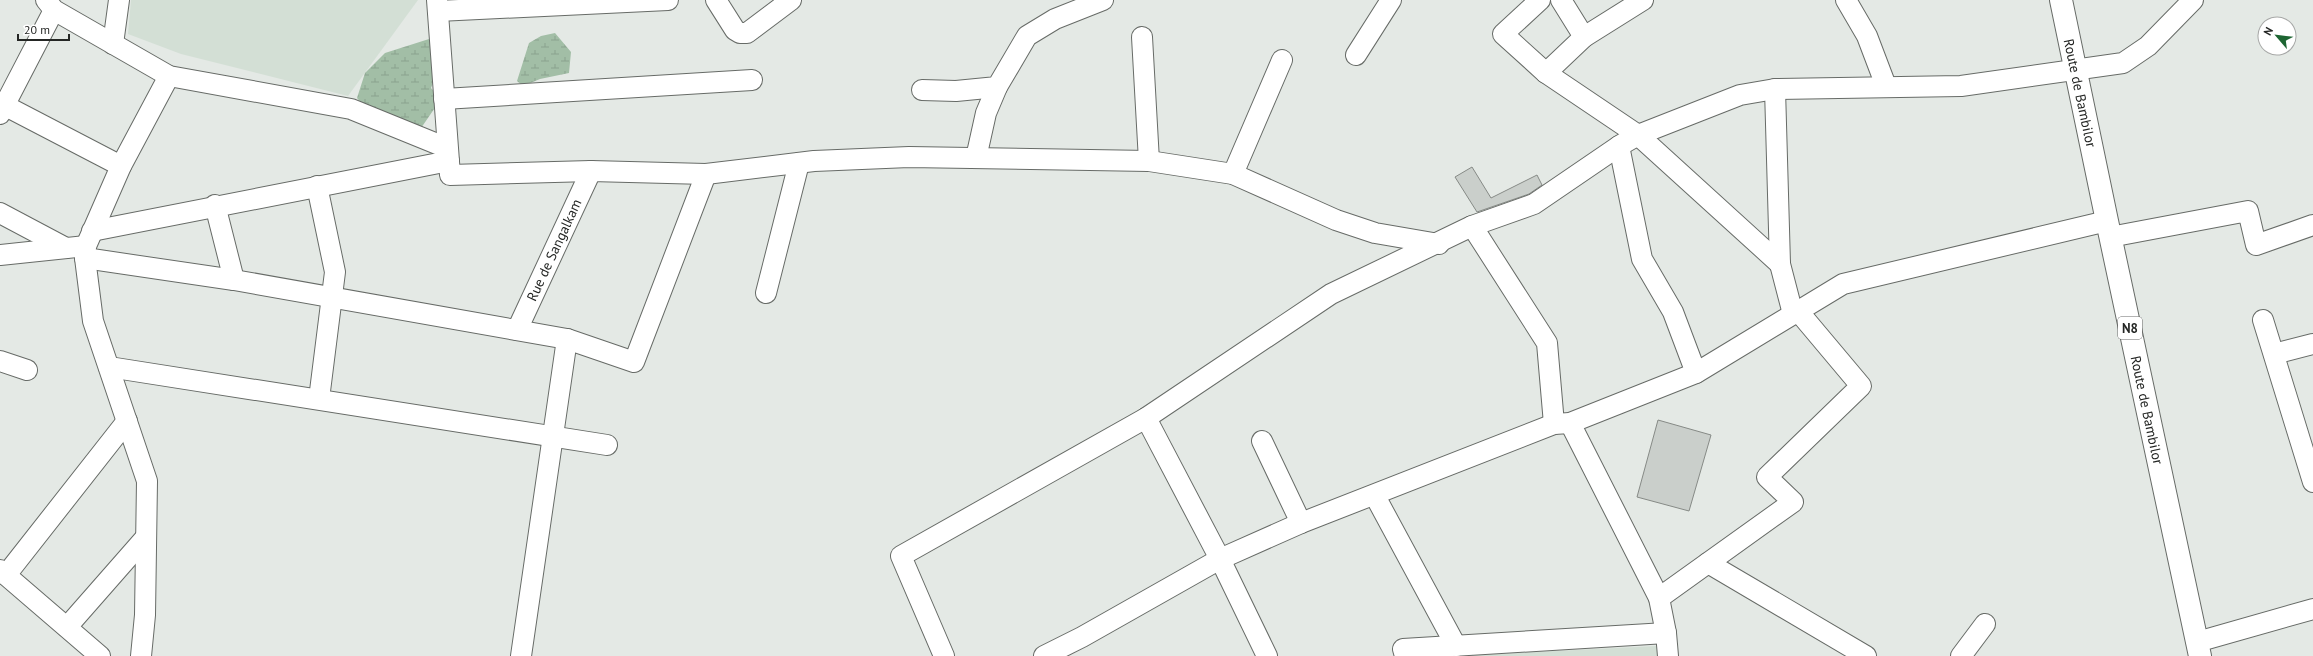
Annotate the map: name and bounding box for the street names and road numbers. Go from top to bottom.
street label: Route de Bambilor [2060,37,2100,149]
street label: Rue de Sangalkam [522,196,586,304]
road number: N8 [2118,317,2142,339]
street label: Route de Bambilor [2127,354,2167,466]

